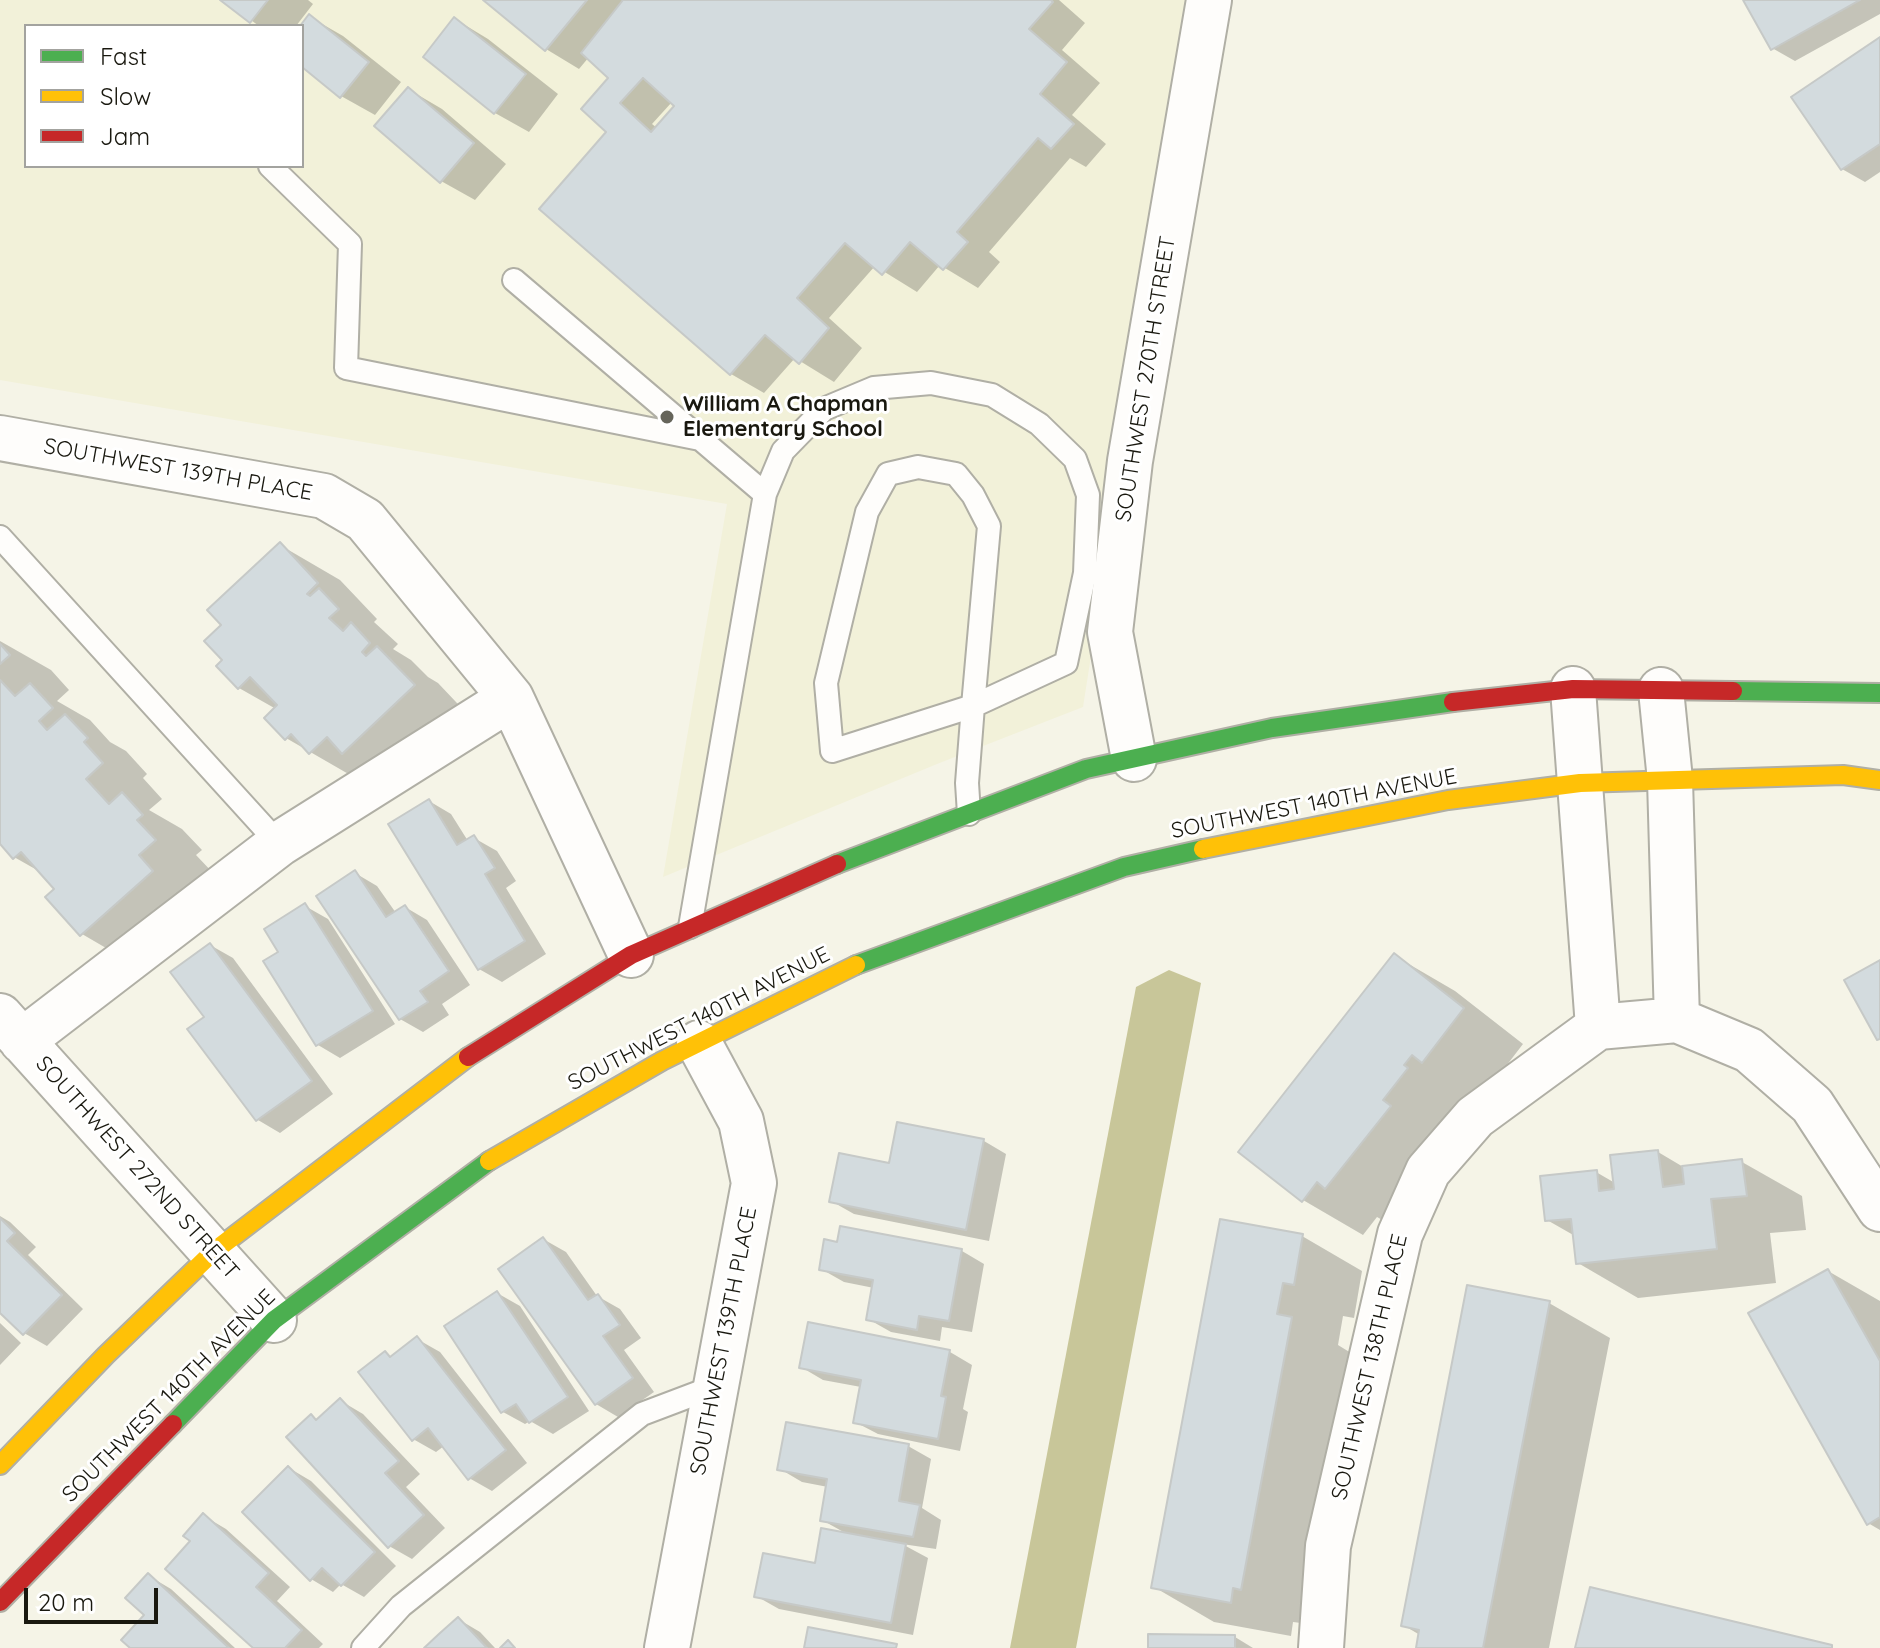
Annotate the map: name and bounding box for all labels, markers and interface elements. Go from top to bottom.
legend [24,24,304,168]
text: Fast [100,41,147,71]
text: Slow [100,81,151,111]
text: Jam [100,121,150,151]
street label: SOUTHWEST 270TH STREET [1110,234,1182,524]
place label: William A Chapman Elementary School [683,391,888,442]
marker: William A Chapman Elementary School [658,408,676,426]
street label: SOUTHWEST 139TH PLACE [42,433,314,507]
street label: SOUTHWEST 140TH AVENUE [1169,763,1459,845]
street label: SOUTHWEST 140TH AVENUE [564,941,834,1097]
street label: SOUTHWEST 272ND STREET [30,1051,244,1285]
street label: SOUTHWEST 139TH PLACE [685,1205,763,1477]
street label: SOUTHWEST 138TH PLACE [1327,1232,1413,1502]
street label: SOUTHWEST 140TH AVENUE [57,1284,281,1508]
scale bar [28,1572,162,1622]
text: 20 m [38,1587,94,1617]

